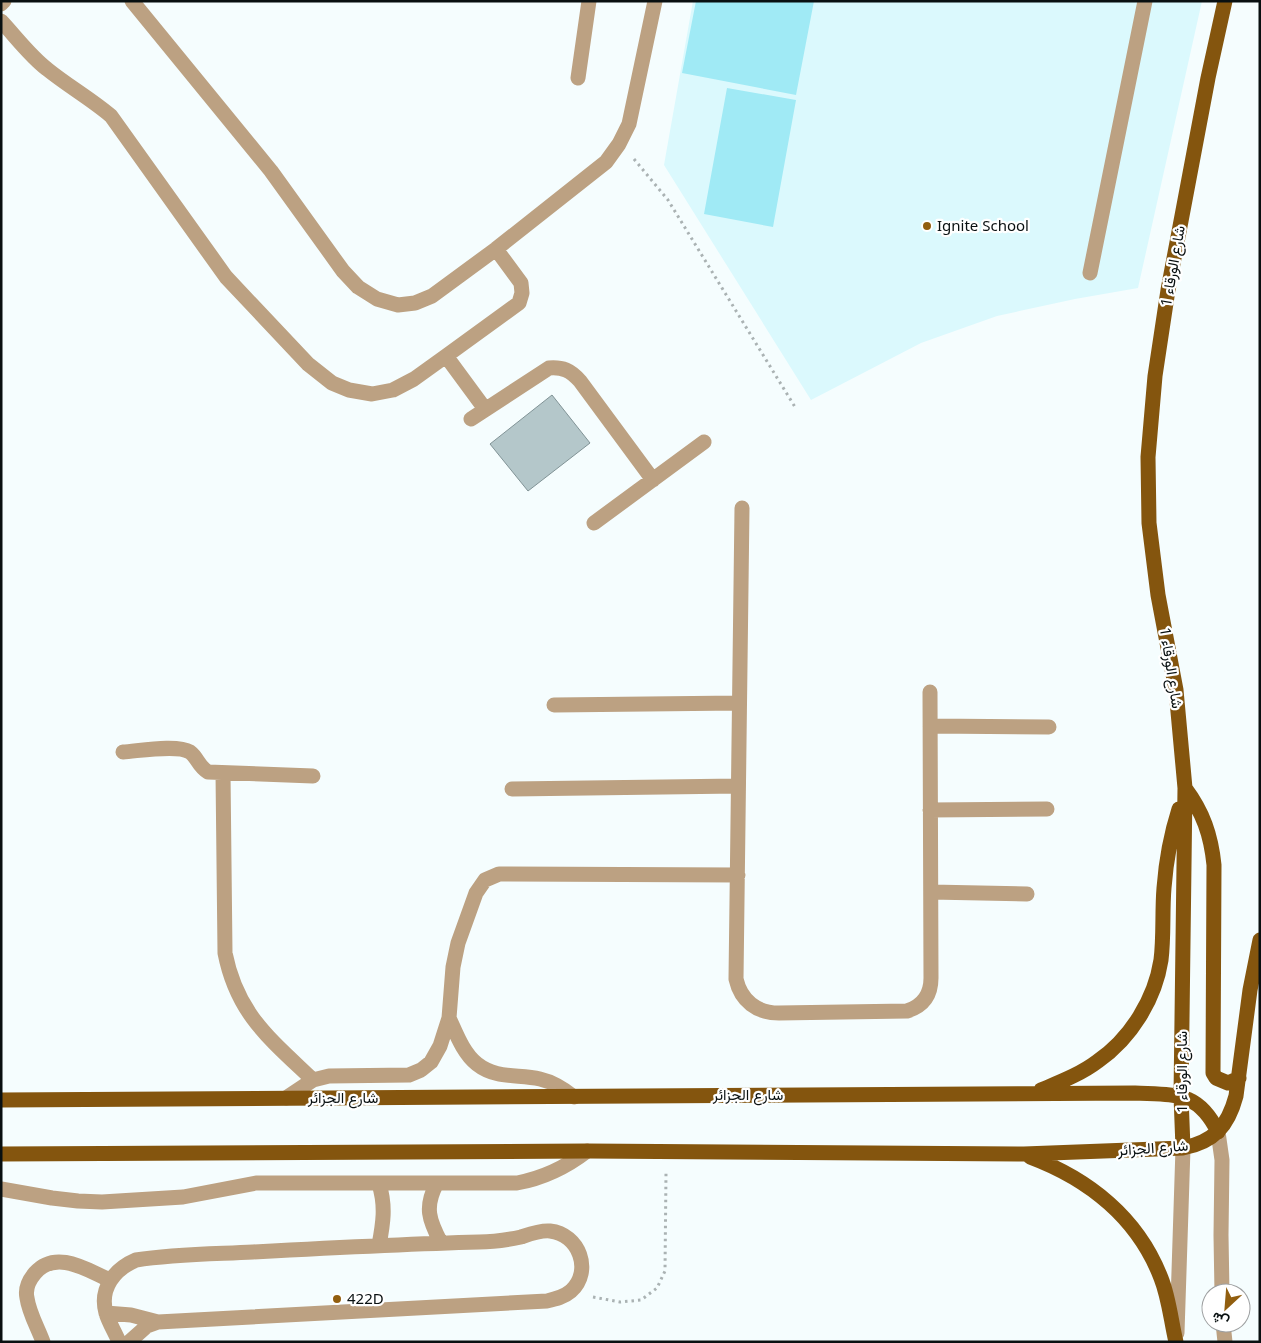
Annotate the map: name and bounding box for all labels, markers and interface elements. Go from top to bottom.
place label: Ignite School [937,215,1029,235]
marker: Ignite School [921,220,933,232]
street label: شارع الورقاء 1 [1155,224,1191,308]
street label: شارع الورقاء 1 [1154,626,1188,710]
street label: شارع الورقاء 1 [1171,1031,1193,1113]
street label: شارع الجزائر [712,1084,784,1106]
street label: شارع الجزائر [307,1087,379,1109]
street label: شارع الجزائر [1116,1135,1189,1162]
north arrow [1201,1283,1251,1333]
place label: 422D [347,1288,384,1308]
marker: 422D [331,1293,343,1305]
text: ش [1208,1308,1232,1332]

